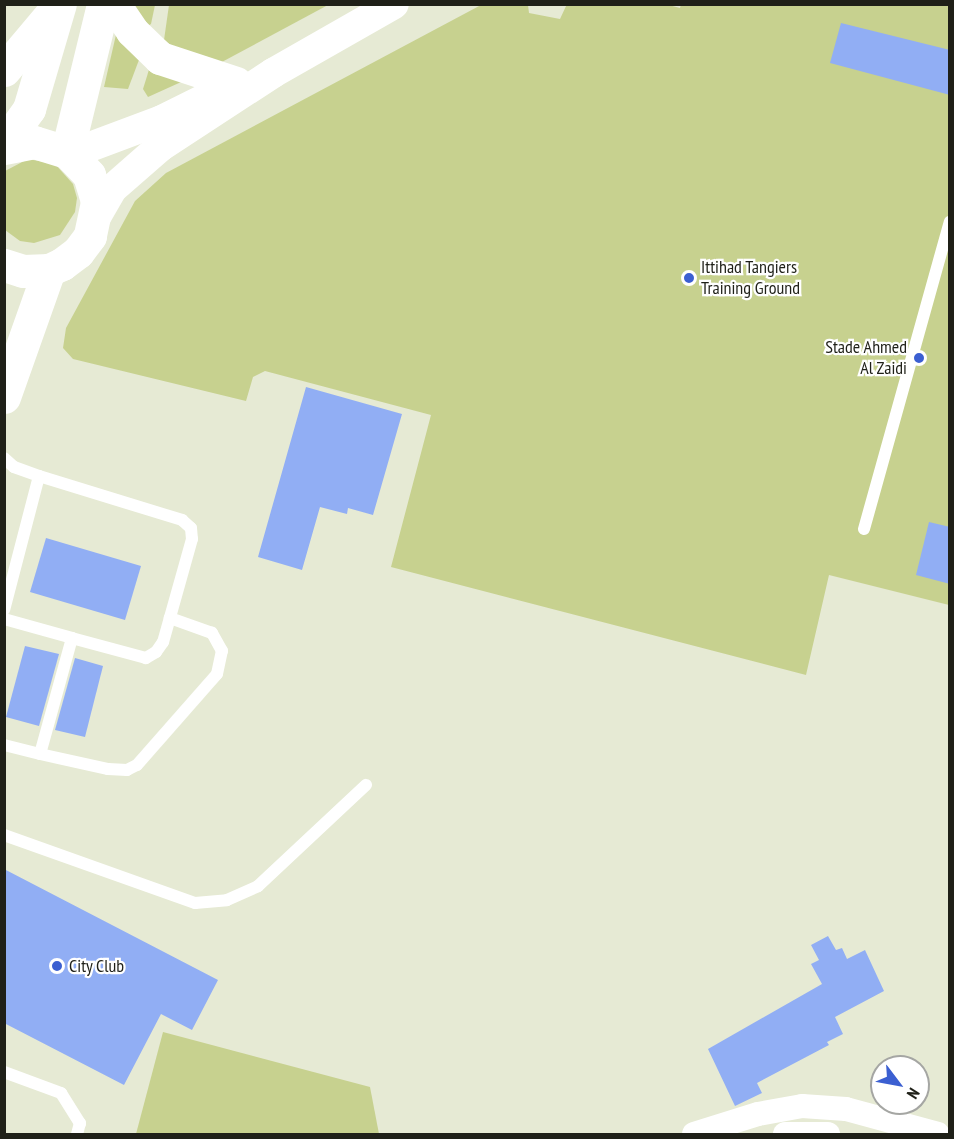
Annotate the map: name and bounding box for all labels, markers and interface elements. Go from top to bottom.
place label: Ittihad Tangiers Training Ground [701,257,800,300]
marker: Ittihad Tangiers Training Ground [682,271,696,285]
place label: Stade Ahmed Al Zaidi [825,337,907,380]
marker: Stade Ahmed Al Zaidi [912,351,926,365]
place label: City Club [69,955,125,977]
marker: City Club [50,959,64,973]
north arrow [870,1055,930,1115]
text: N [903,1085,924,1102]

